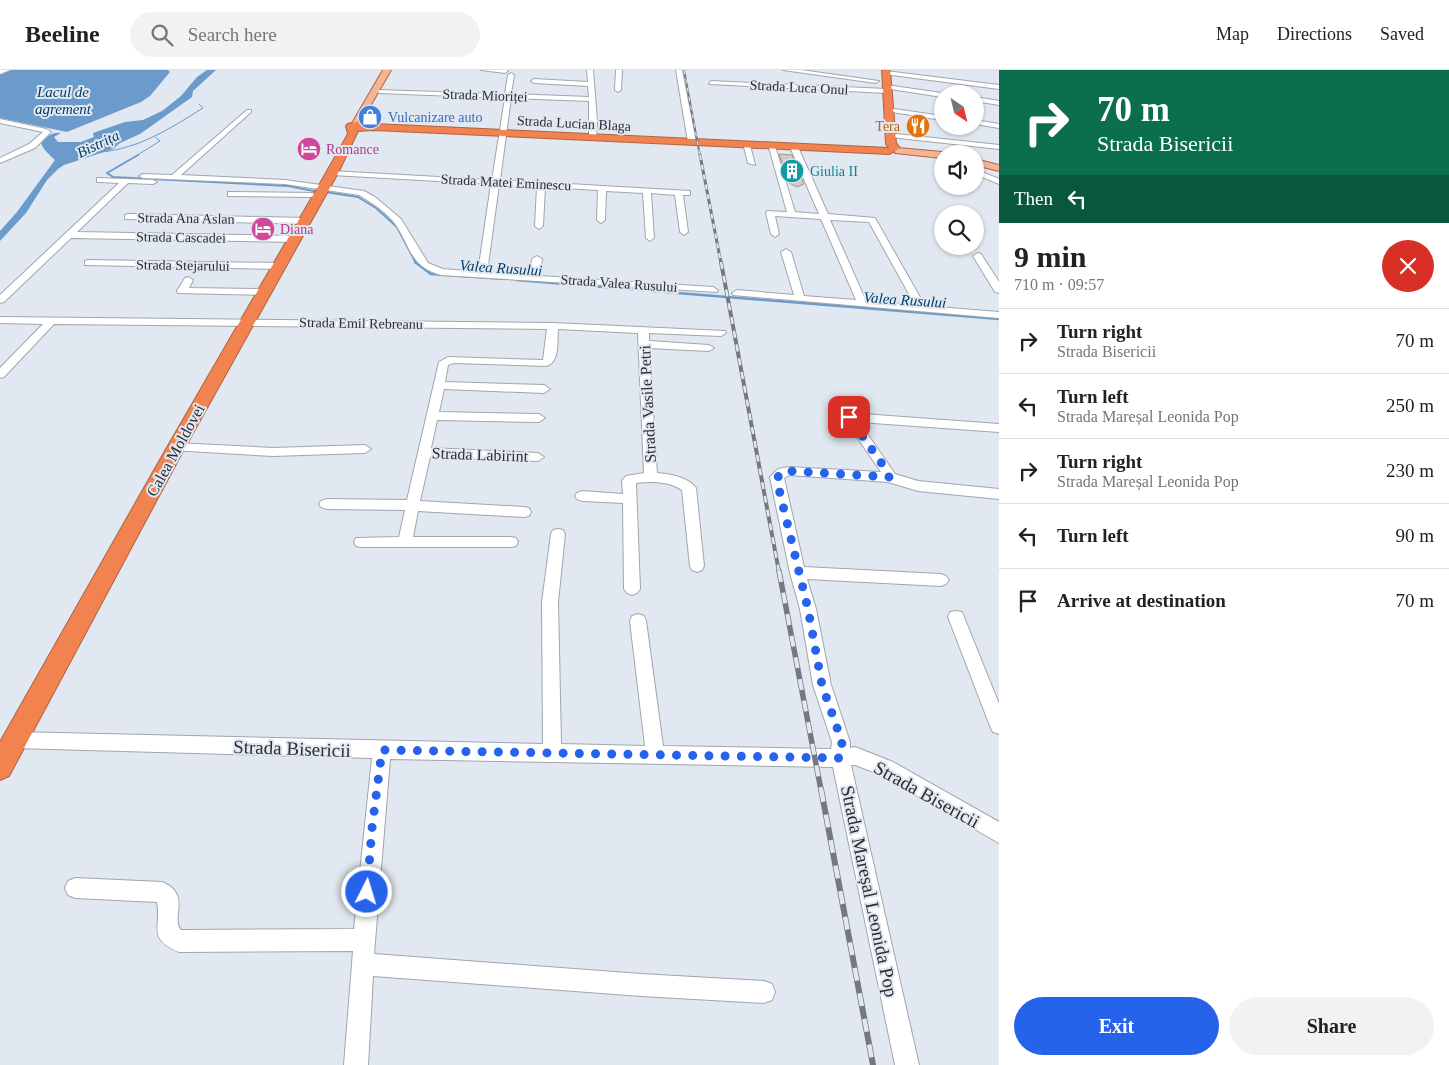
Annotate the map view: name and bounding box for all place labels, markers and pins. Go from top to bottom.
shop icon: Vulcanizare auto [357,104,383,130]
place label: Vulcanizare auto [388,110,482,125]
restaurant icon: Tera [905,113,931,139]
place label: Tera [875,119,901,134]
hotel icon: Romance [296,136,322,162]
place label: Romance [326,142,379,157]
building icon: Giulia II [779,158,805,184]
place label: Giulia II [810,164,858,179]
hotel icon: Diana [250,216,276,242]
place label: Diana [280,222,314,237]
pin [828,396,870,438]

